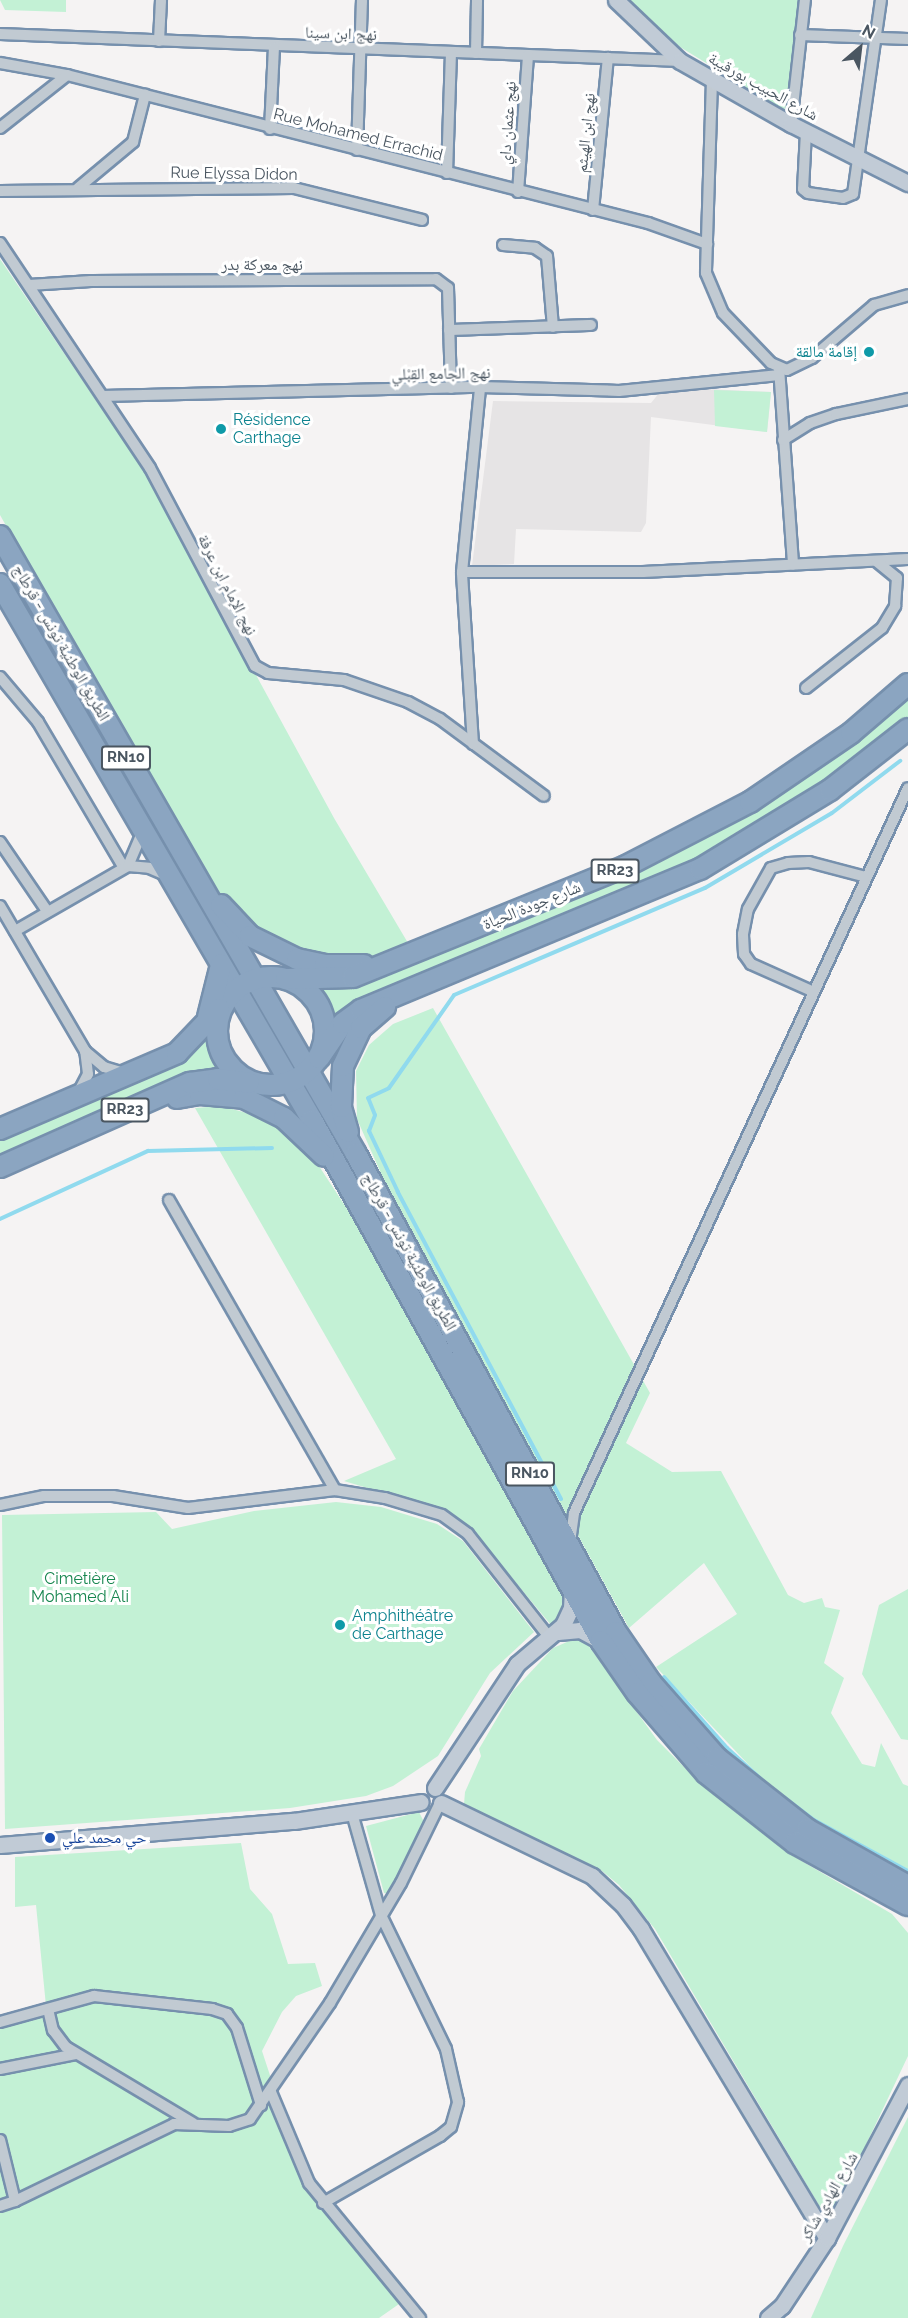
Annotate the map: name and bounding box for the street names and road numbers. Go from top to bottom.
street label: نهج ابن سينا [305,23,377,45]
street label: شارع الحبيب بورقيبة [705,49,821,125]
street label: نهج عثمان داي [496,81,520,165]
street label: نهج ابن الهيثم [572,92,600,174]
street label: Rue Mohamed Errachid [271,105,445,165]
street label: Rue Elyssa Didon [170,163,298,185]
street label: نهج معركة بدر [221,255,303,275]
street label: نهج الجامع القِبْلي [391,364,491,384]
street label: نهج الإمام ابن عرفة [193,531,261,639]
street label: الطريق الوطنية تونس - قرطاج [8,562,114,724]
road number: RN10 [100,746,152,770]
road number: RR23 [590,859,640,883]
street label: شارع جودة الحياة [480,878,584,934]
road number: RR23 [100,1098,150,1122]
street label: الطريق الوطنية تونس - قرطاج [358,1170,460,1334]
road number: RN10 [504,1462,556,1486]
street label: شارع الهادي شاكر [796,2149,862,2245]

